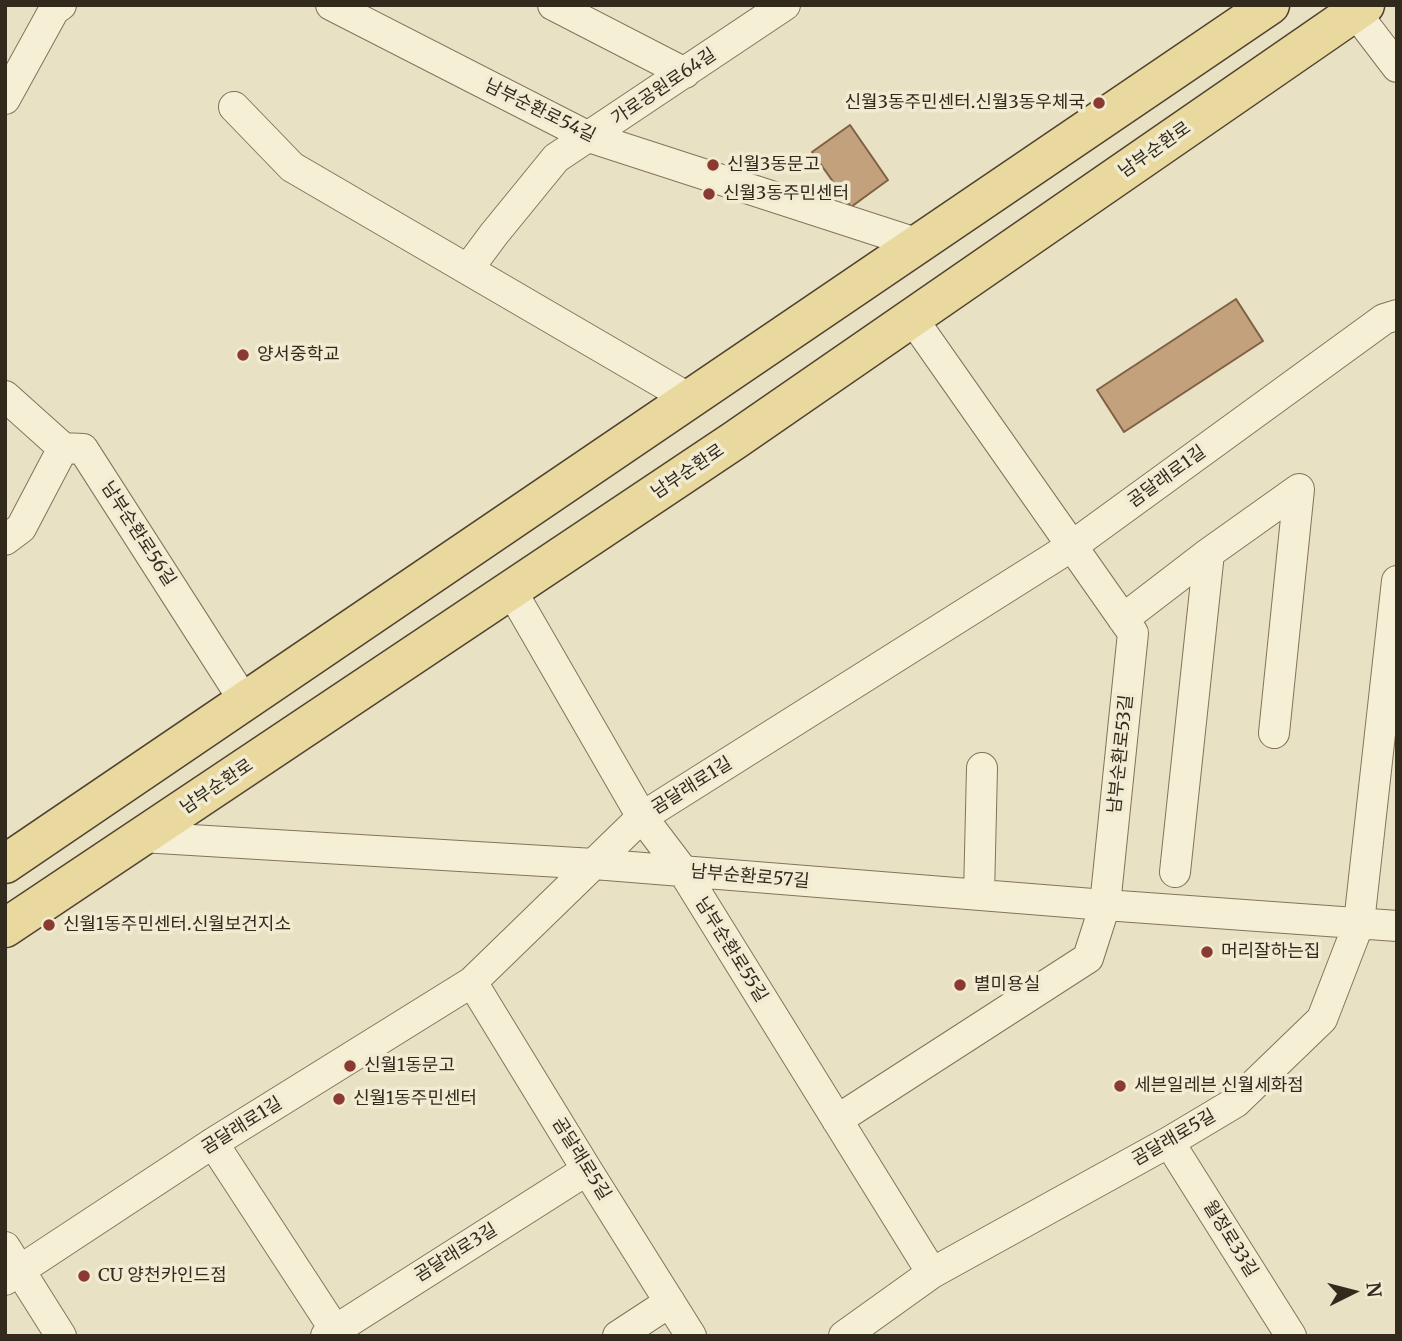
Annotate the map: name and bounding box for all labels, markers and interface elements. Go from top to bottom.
street label: 가로공원로64길 [608,44,720,130]
street label: 남부순환로54길 [481,75,599,147]
place label: 신월3동주민센터.신월3동우체국 [845,92,1085,114]
marker: 신월3동주민센터.신월3동우체국 [1091,95,1107,111]
street label: 남부순환로 [1115,117,1195,183]
place label: 신월3동문고 [727,154,820,176]
marker: 신월3동문고 [705,157,721,173]
place label: 신월3동주민센터 [723,183,849,205]
marker: 신월3동주민센터 [701,186,717,202]
place label: 양서중학교 [257,344,340,366]
marker: 양서중학교 [235,347,251,363]
street label: 남부순환로 [648,440,728,504]
street label: 곰달래로1길 [1124,442,1210,512]
street label: 남부순환로56길 [96,478,180,590]
street label: 남부순환로53길 [1104,694,1138,814]
street label: 곰달래로1길 [648,753,736,819]
street label: 남부순환로 [177,755,257,819]
street label: 남부순환로57길 [690,861,810,893]
street label: 남부순환로55길 [690,894,772,1006]
place label: 신월1동주민센터.신월보건지소 [63,914,291,936]
marker: 신월1동주민센터.신월보건지소 [41,917,57,933]
place label: 머리잘하는집 [1221,941,1320,963]
marker: 머리잘하는집 [1199,944,1215,960]
place label: 별미용실 [974,974,1040,996]
marker: 별미용실 [952,977,968,993]
place label: 신월1동문고 [364,1055,455,1077]
marker: 신월1동문고 [342,1058,358,1074]
place label: 세븐일레븐 신월세화점 [1134,1075,1304,1097]
marker: 세븐일레븐 신월세화점 [1112,1078,1128,1094]
place label: 신월1동주민센터 [353,1088,477,1110]
marker: 신월1동주민센터 [331,1091,347,1107]
street label: 곰달래로1길 [198,1093,286,1159]
street label: 곰달래로5길 [1128,1105,1220,1171]
street label: 곰달래로5길 [547,1114,615,1204]
street label: 월정로33길 [1198,1197,1262,1281]
street label: 곰달래로3길 [411,1219,501,1287]
north arrow [1318,1257,1388,1327]
place label: CU 양천카인드점 [98,1265,227,1287]
marker: CU 양천카인드점 [76,1268,92,1284]
text: N [1361,1281,1387,1299]

